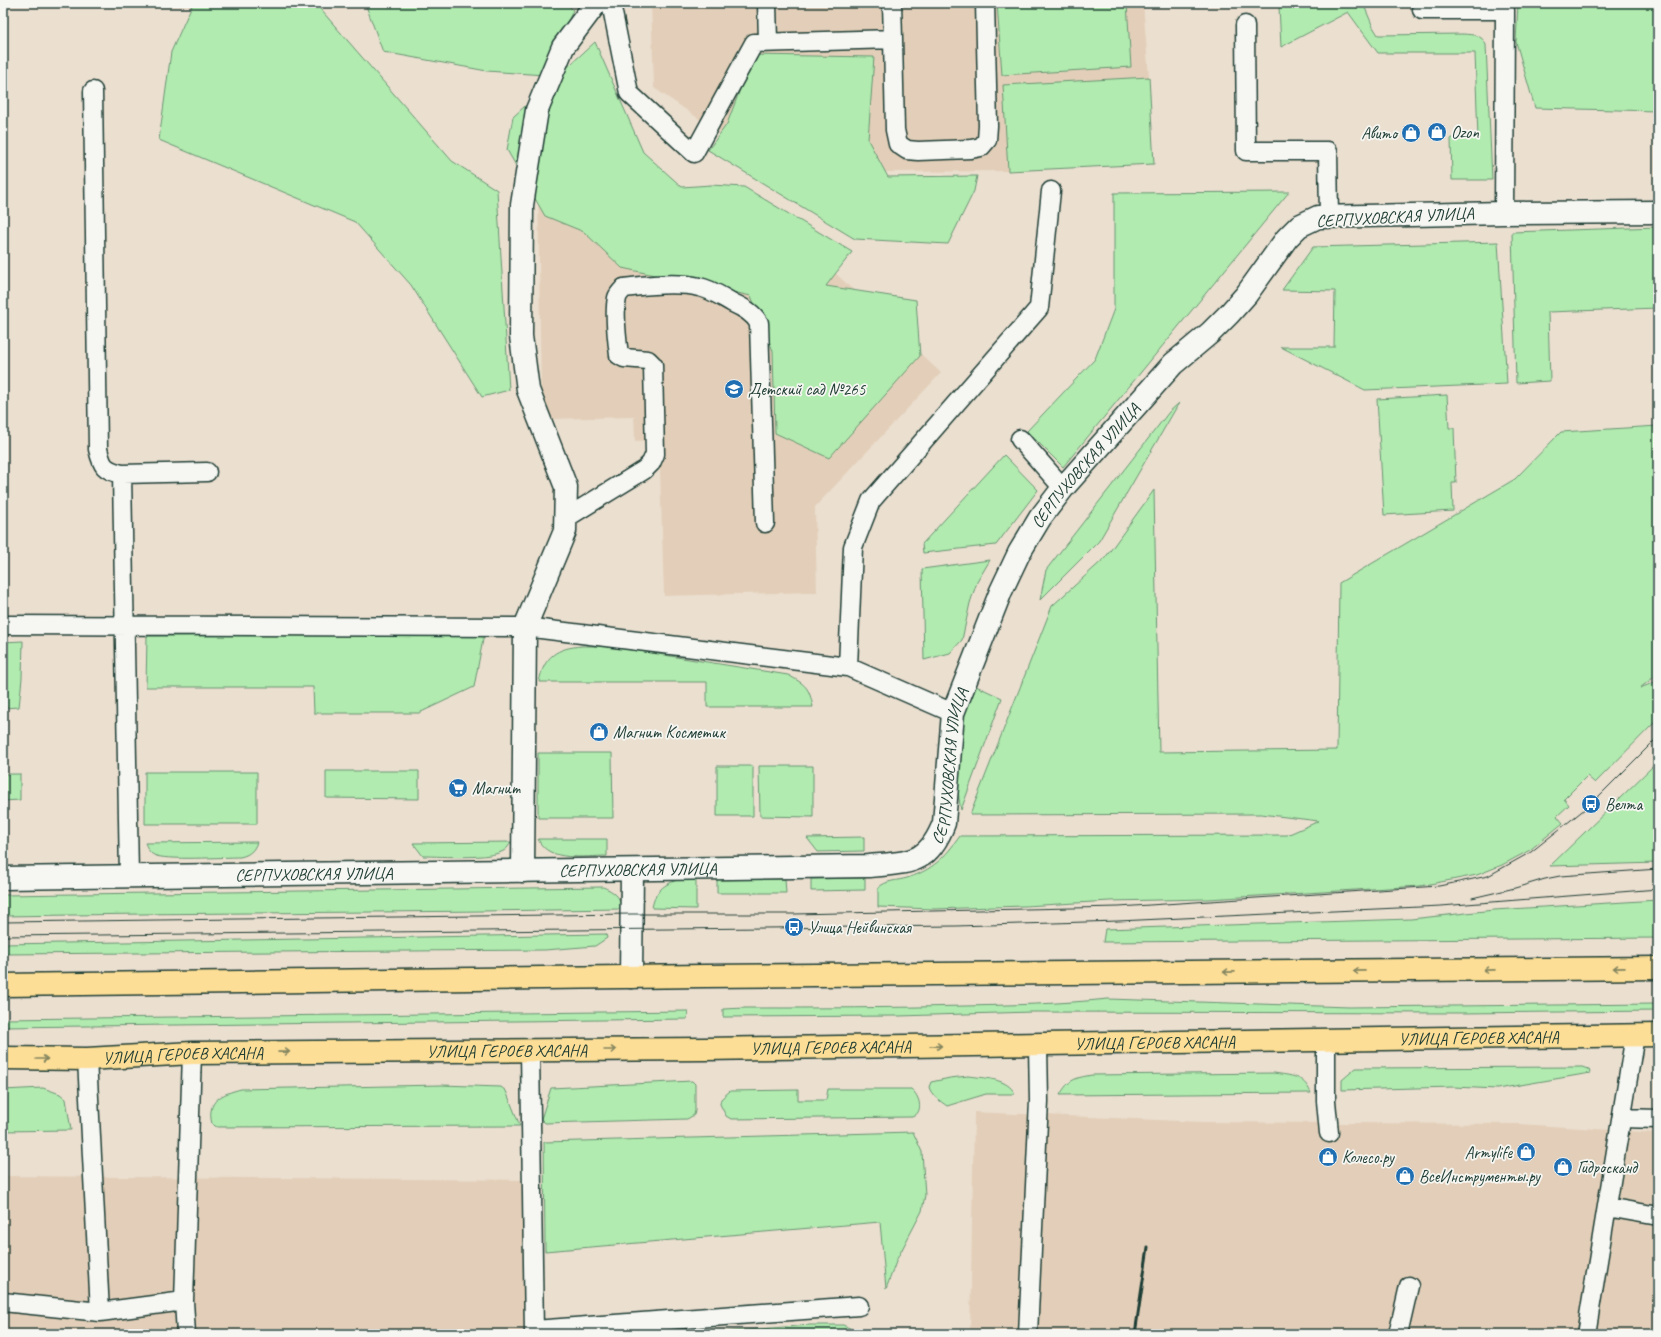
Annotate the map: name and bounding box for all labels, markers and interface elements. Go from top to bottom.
shop icon: Ozon [1426,121,1448,143]
shop icon: Авито [1400,122,1422,144]
place label: Ozon [1451,122,1479,143]
place label: Авито [1361,123,1399,144]
street label: СЕРПУХОВСКАЯ УЛИЦА [1316,202,1475,232]
school or university icon: Детский сад №265 [723,378,745,400]
place label: Детский сад №265 [748,379,867,400]
street label: СЕРПУХОВСКАЯ УЛИЦА [1026,398,1144,532]
street label: СЕРПУХОВСКАЯ УЛИЦА [926,684,973,847]
shop icon: Магнит Косметик [588,721,610,743]
place label: Магнит Косметик [613,722,726,743]
supermarket icon: Магнит [447,777,469,799]
place label: Магнит [472,778,521,799]
bus stop icon: Велта [1580,793,1602,815]
place label: Велта [1605,794,1643,815]
street label: СЕРПУХОВСКАЯ УЛИЦА [559,858,717,881]
street label: СЕРПУХОВСКАЯ УЛИЦА [235,862,393,885]
bus stop icon: Улица Нейвинская [783,916,805,938]
place label: Улица Нейвинская [808,917,912,938]
one-way arrow [1613,964,1626,972]
one-way arrow [1483,966,1496,973]
one-way arrow [1353,967,1366,975]
one-way arrow [1223,968,1236,976]
street label: УЛИЦА ГЕРОЕВ ХАСАНА [1398,1026,1560,1049]
street label: УЛИЦА ГЕРОЕВ ХАСАНА [1074,1031,1236,1054]
street label: УЛИЦА ГЕРОЕВ ХАСАНА [750,1035,912,1059]
street label: УЛИЦА ГЕРОЕВ ХАСАНА [426,1039,588,1062]
street label: УЛИЦА ГЕРОЕВ ХАСАНА [102,1042,264,1069]
one-way arrow [929,1042,942,1050]
one-way arrow [603,1046,616,1054]
one-way arrow [277,1049,290,1056]
one-way arrow [35,1055,48,1063]
shop icon: Armylife [1515,1141,1537,1163]
place label: Armylife [1465,1142,1513,1163]
shop icon: Колесо.ру [1317,1146,1339,1168]
place label: Колесо.ру [1342,1147,1395,1168]
shop icon: Гидросканд [1552,1156,1574,1178]
place label: Гидросканд [1577,1157,1639,1178]
shop icon: ВсеИнструменты.ру [1394,1165,1416,1187]
place label: ВсеИнструменты.ру [1419,1166,1541,1187]

